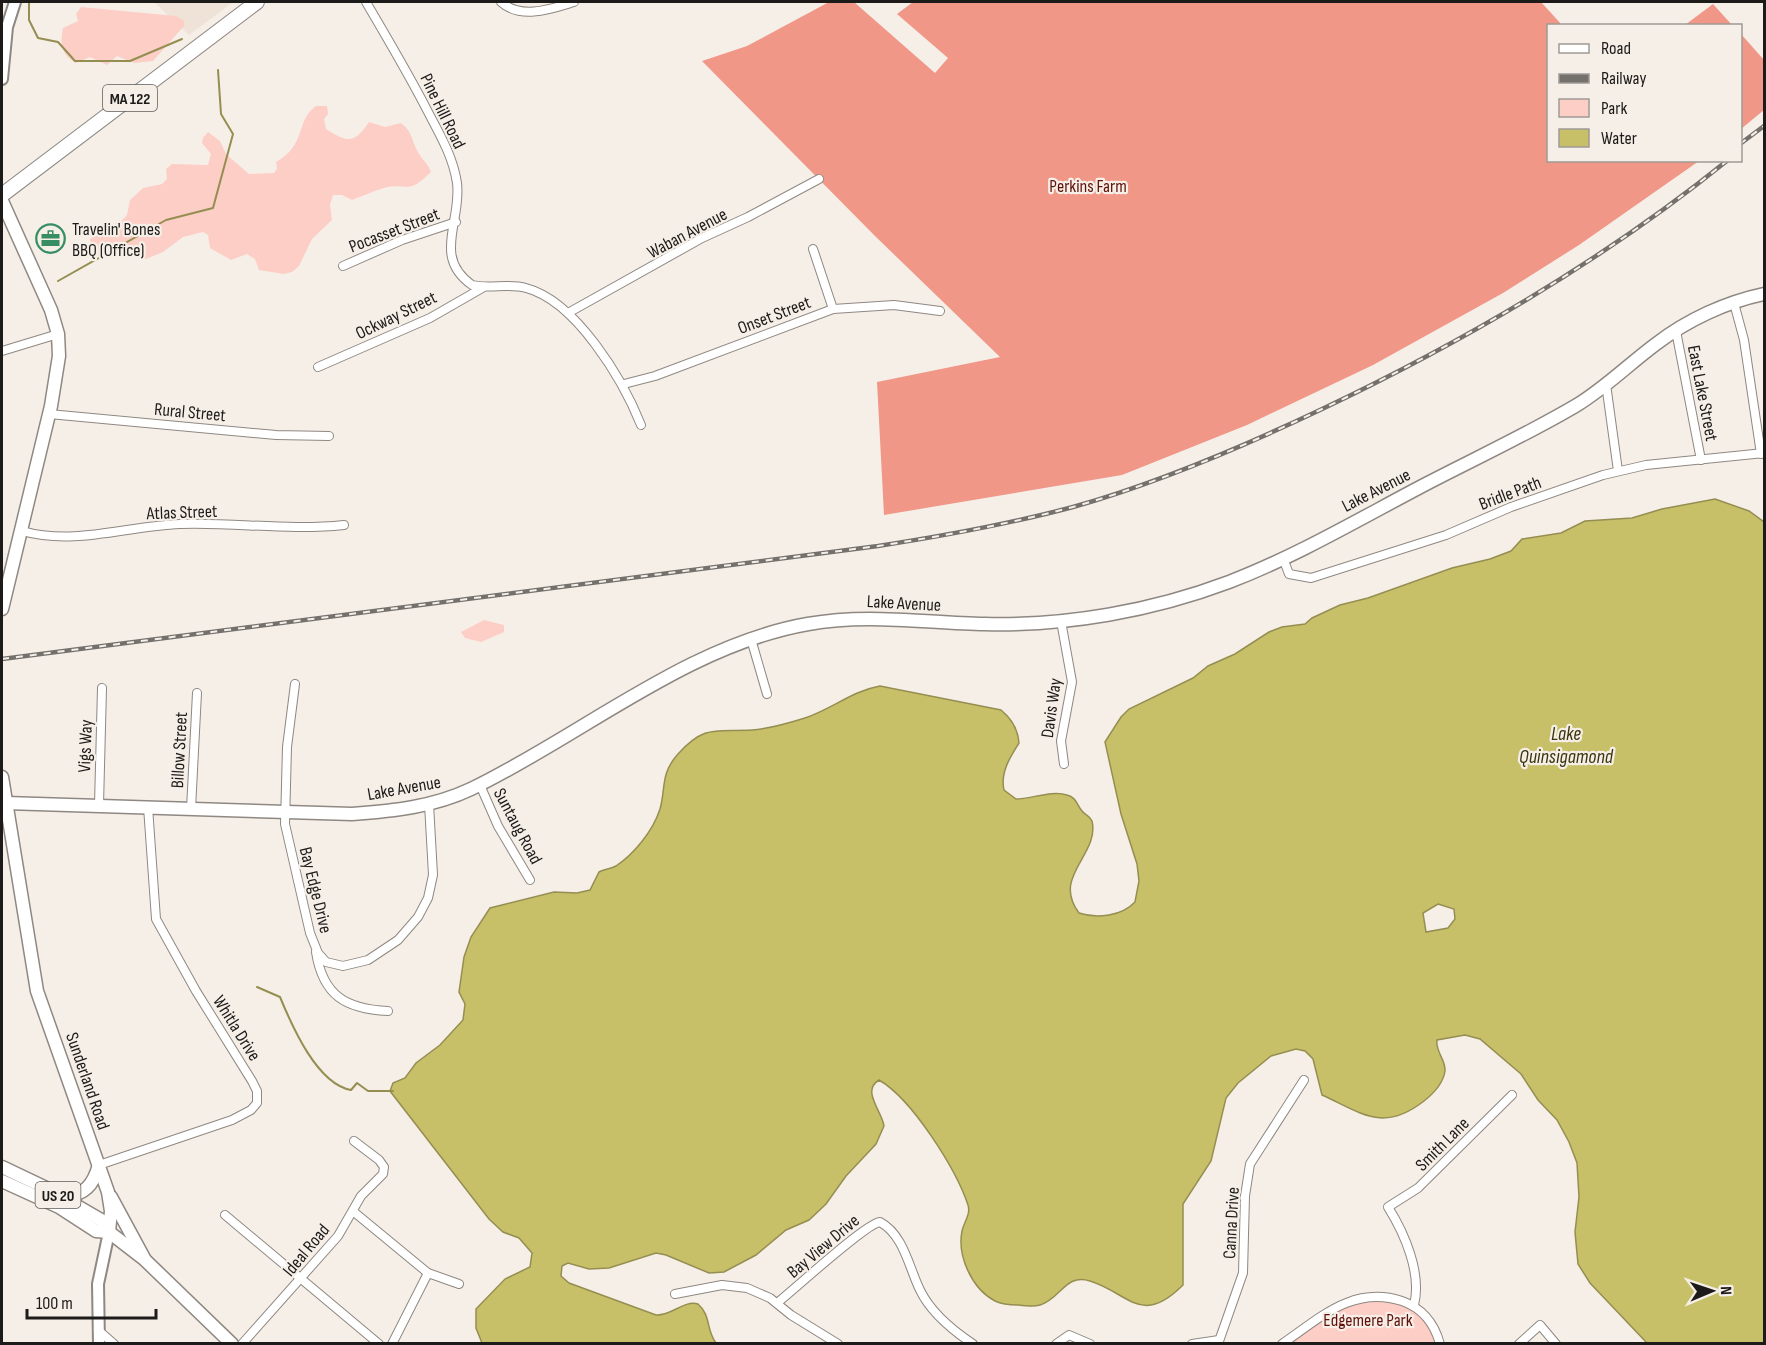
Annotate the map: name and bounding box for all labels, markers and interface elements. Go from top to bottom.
legend [1547,24,1742,162]
text: Road [1601,38,1631,59]
text: Railway [1601,68,1646,89]
street label: Pine Hill Road [415,70,470,152]
road number: MA 122 [103,85,157,111]
text: Park [1601,98,1627,119]
text: Water [1601,128,1637,149]
park label: Perkins Farm [1049,176,1127,197]
street label: Pocasset Street [346,203,443,257]
street label: Waban Avenue [644,204,731,263]
place label: Travelin' Bones BBQ (Office) [72,219,160,261]
office icon: Travelin' Bones BBQ (Office) [35,223,67,255]
street label: Ockway Street [352,287,441,344]
street label: Onset Street [735,292,814,339]
street label: East Lake Street [1683,343,1722,443]
street label: Rural Street [153,399,227,426]
street label: Lake Avenue [1338,464,1414,517]
street label: Bridle Path [1476,472,1544,515]
street label: Atlas Street [145,501,218,524]
street label: Lake Avenue [866,591,942,616]
street label: Davis Way [1037,677,1066,739]
street label: Billow Street [167,711,192,789]
street label: Vigs Way [74,719,97,773]
water label: Lake Quinsigamond [1519,722,1614,769]
street label: Lake Avenue [366,772,442,805]
street label: Suntaug Road [489,785,546,868]
street label: Bay Edge Drive [295,845,336,935]
street label: Whitla Drive [208,992,265,1065]
street label: Sunderland Road [61,1030,114,1132]
street label: Smith Lane [1411,1113,1474,1176]
road number: US 20 [36,1182,80,1208]
street label: Canna Drive [1219,1187,1244,1260]
street label: Bay View Drive [783,1210,864,1283]
street label: Ideal Road [279,1220,334,1281]
north arrow [1682,1261,1742,1321]
scale bar [27,1282,156,1320]
text: N [1716,1286,1735,1295]
text: 100 m [36,1293,73,1314]
park label: Edgemere Park [1323,1310,1413,1331]

